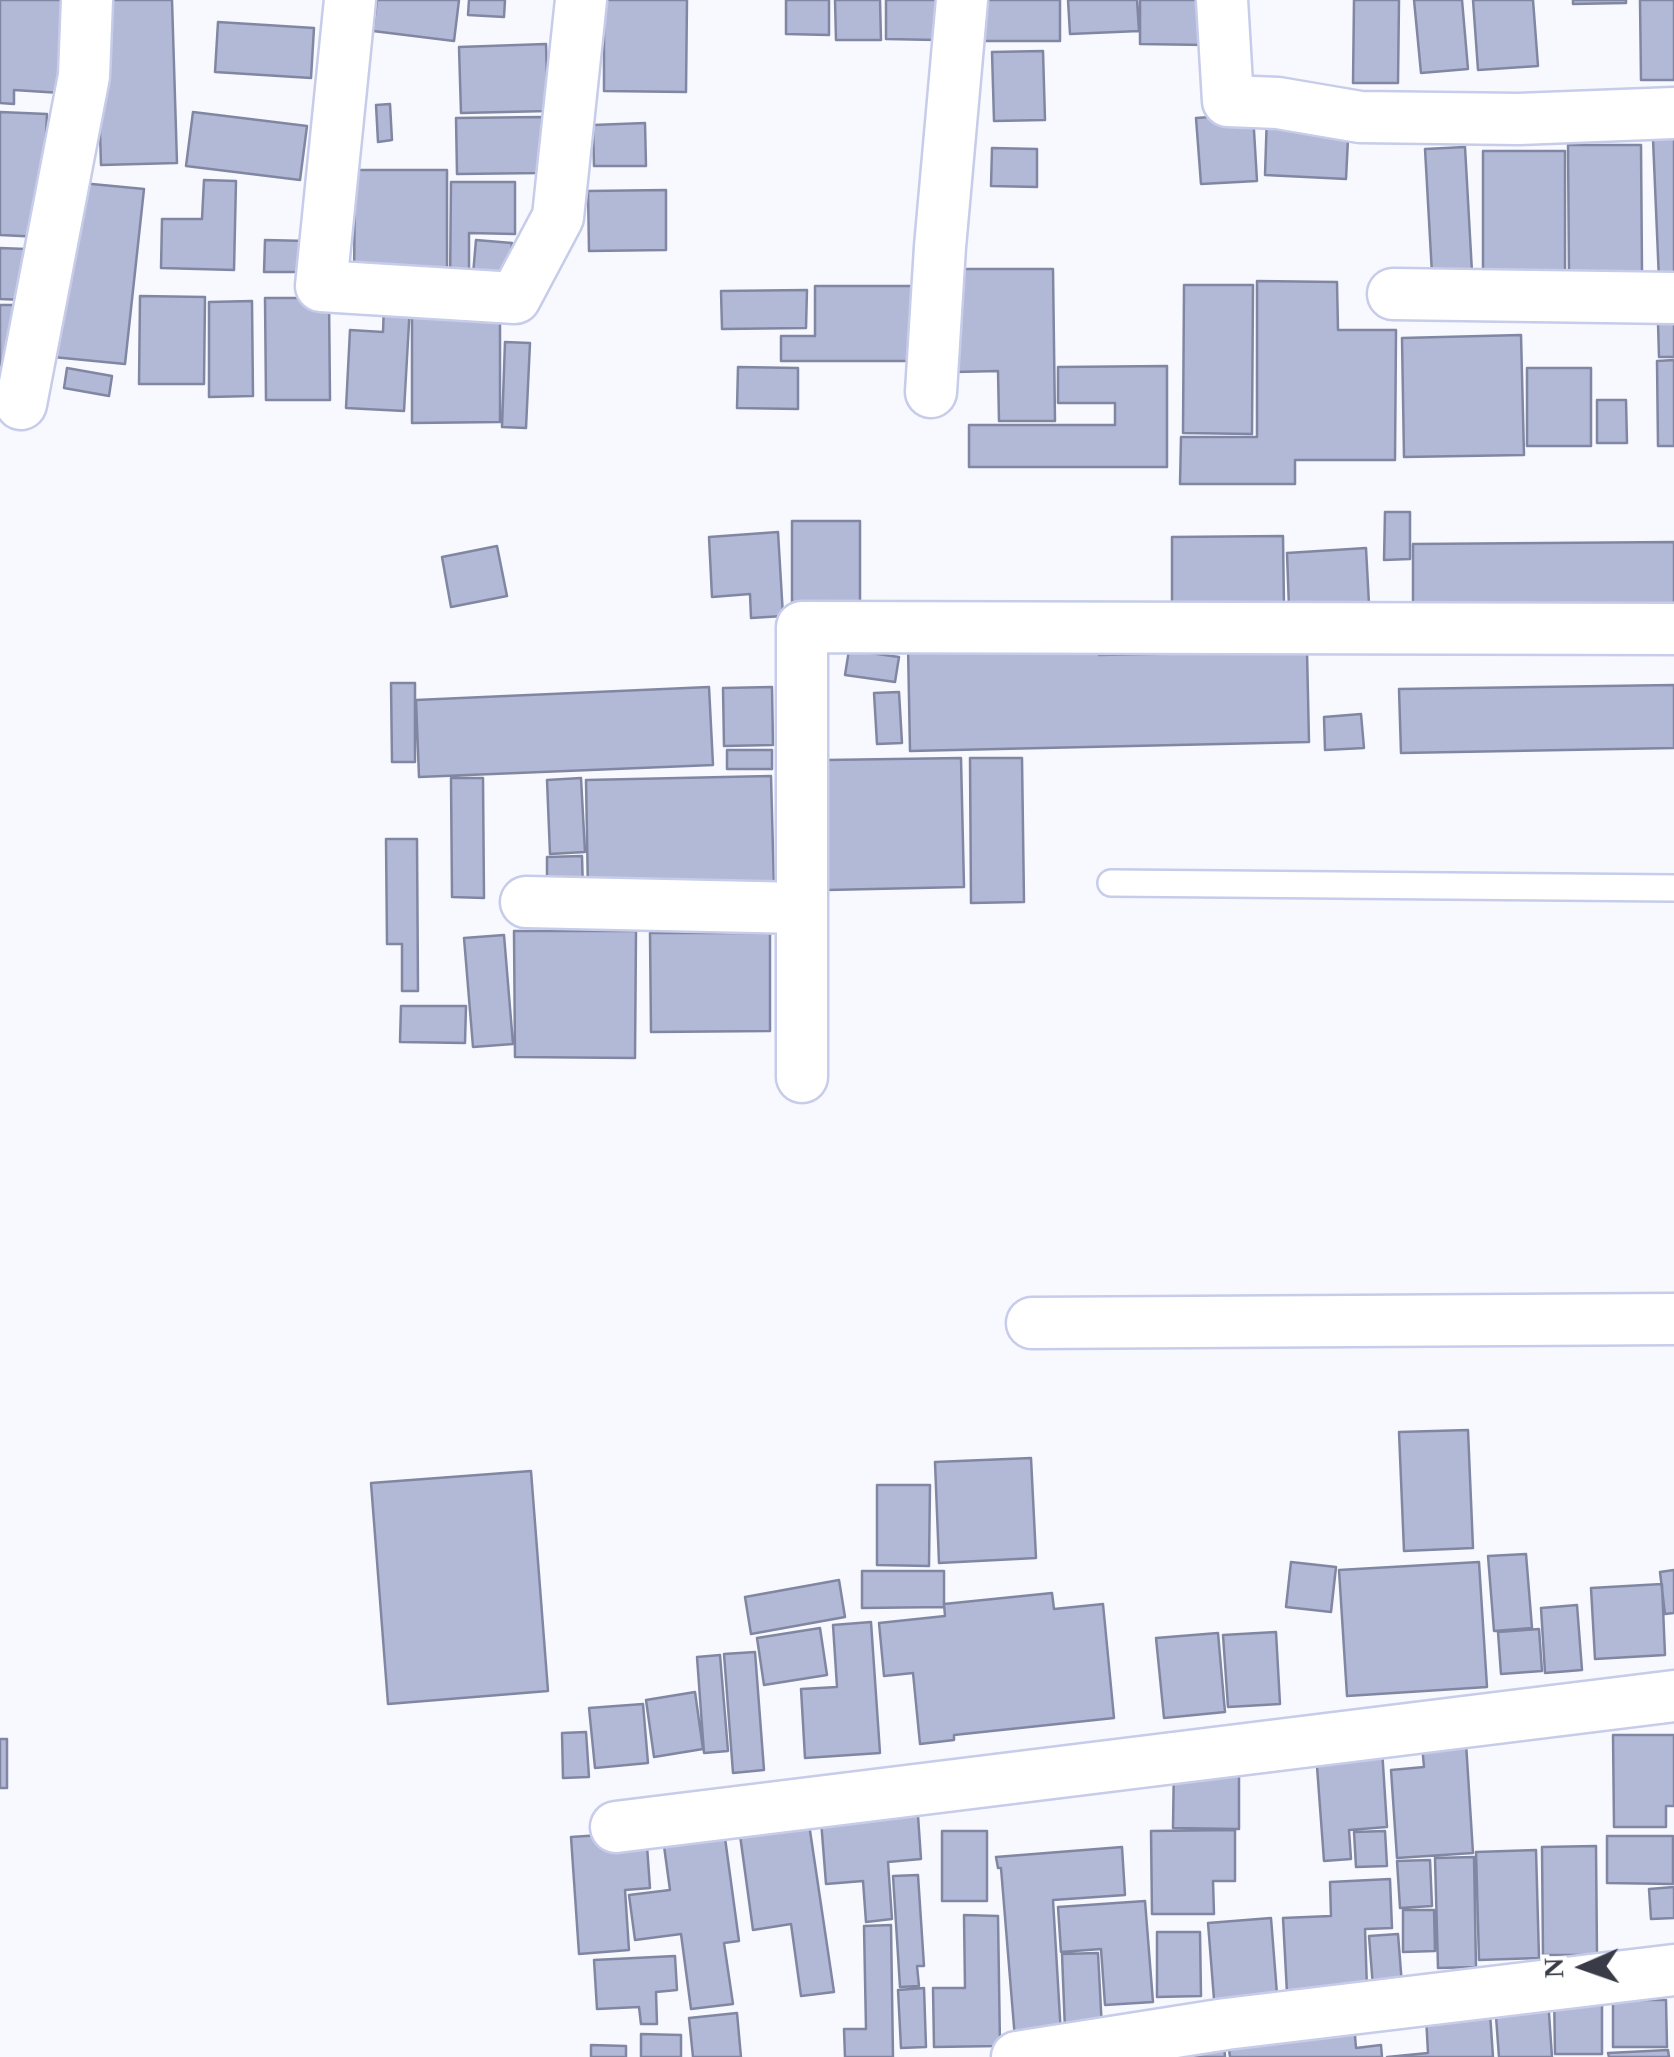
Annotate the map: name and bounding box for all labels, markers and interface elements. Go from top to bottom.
north arrow [1534,1917,1634,2017]
text: N [1538,1957,1569,1979]

